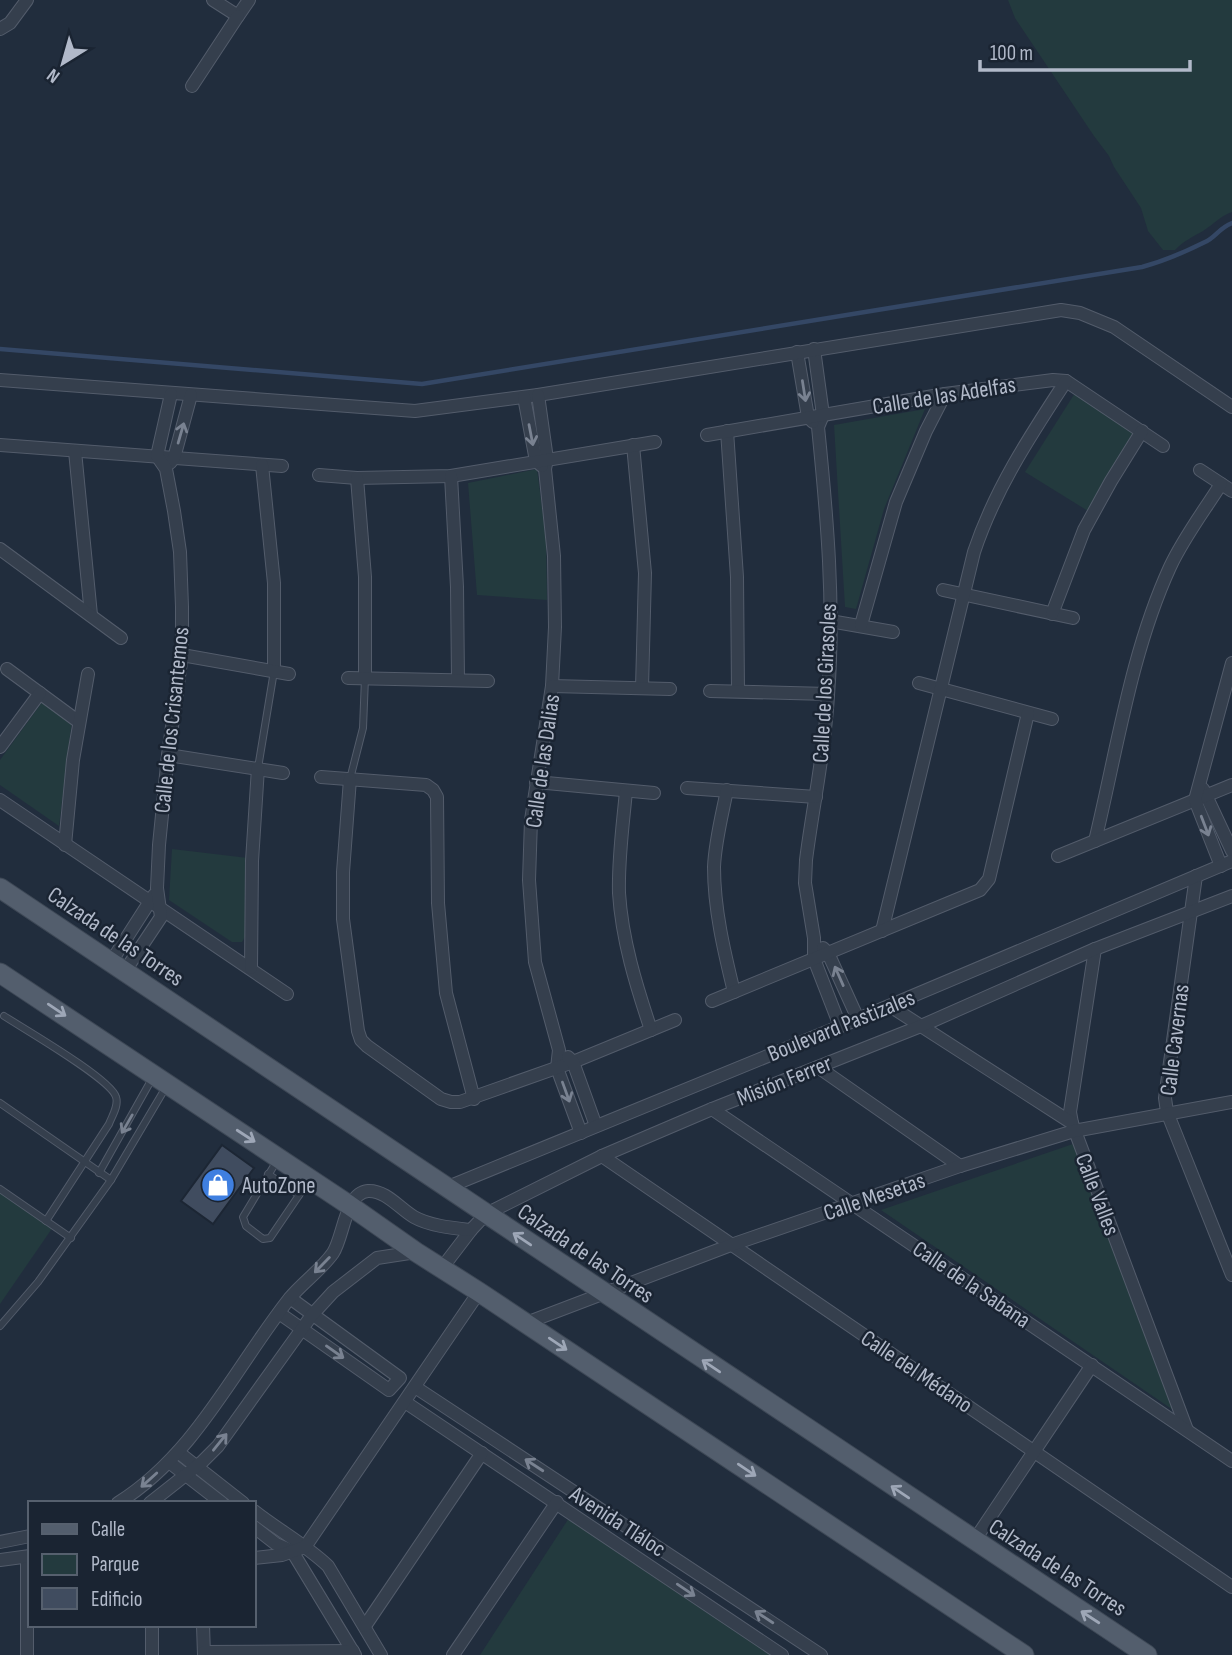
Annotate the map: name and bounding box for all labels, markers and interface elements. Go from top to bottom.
north arrow [28,28,98,98]
scale bar [980,28,1190,72]
text: 100 m [990,41,1033,66]
text: N [43,63,65,88]
street label: Calle de las Adelfas [870,371,1018,421]
one-way arrow [798,380,811,402]
one-way arrow [175,422,188,444]
one-way arrow [525,423,538,446]
street label: Calle de los Girasoles [807,603,843,764]
street label: Calle de los Crisantemos [148,626,196,815]
street label: Calle de las Dalias [520,692,566,830]
one-way arrow [1199,815,1212,837]
street label: Calzada de las Torres [42,881,189,993]
one-way arrow [832,966,845,987]
street label: Calle Cavernas [1154,983,1196,1097]
street label: Boulevard Pastizales [764,984,919,1068]
one-way arrow [47,1003,66,1018]
street label: Misión Ferrer [733,1049,836,1113]
one-way arrow [561,1081,574,1103]
one-way arrow [119,1114,133,1134]
one-way arrow [236,1129,256,1143]
street label: Calle Valles [1069,1149,1125,1239]
shop icon: AutoZone [199,1166,237,1204]
street label: Calle Mesetas [820,1167,929,1227]
place label: AutoZone [241,1172,316,1200]
street label: Calzada de las Torres [512,1198,659,1310]
one-way arrow [513,1232,532,1246]
street label: Calle de la Sabana [907,1235,1036,1334]
one-way arrow [314,1256,331,1273]
street label: Calle del Médano [855,1324,978,1419]
one-way arrow [548,1337,567,1351]
one-way arrow [325,1345,344,1359]
one-way arrow [702,1358,721,1373]
one-way arrow [212,1433,228,1451]
one-way arrow [524,1458,544,1472]
one-way arrow [737,1463,756,1477]
one-way arrow [140,1472,158,1488]
street label: Avenida Tláloc [563,1480,671,1563]
one-way arrow [891,1484,911,1498]
legend [28,1501,256,1627]
street label: Calzada de las Torres [983,1513,1131,1623]
text: Calle [91,1517,125,1542]
text: Parque [91,1552,139,1577]
one-way arrow [676,1583,695,1597]
text: Edificio [91,1587,142,1612]
one-way arrow [755,1610,775,1624]
one-way arrow [1081,1610,1100,1625]

